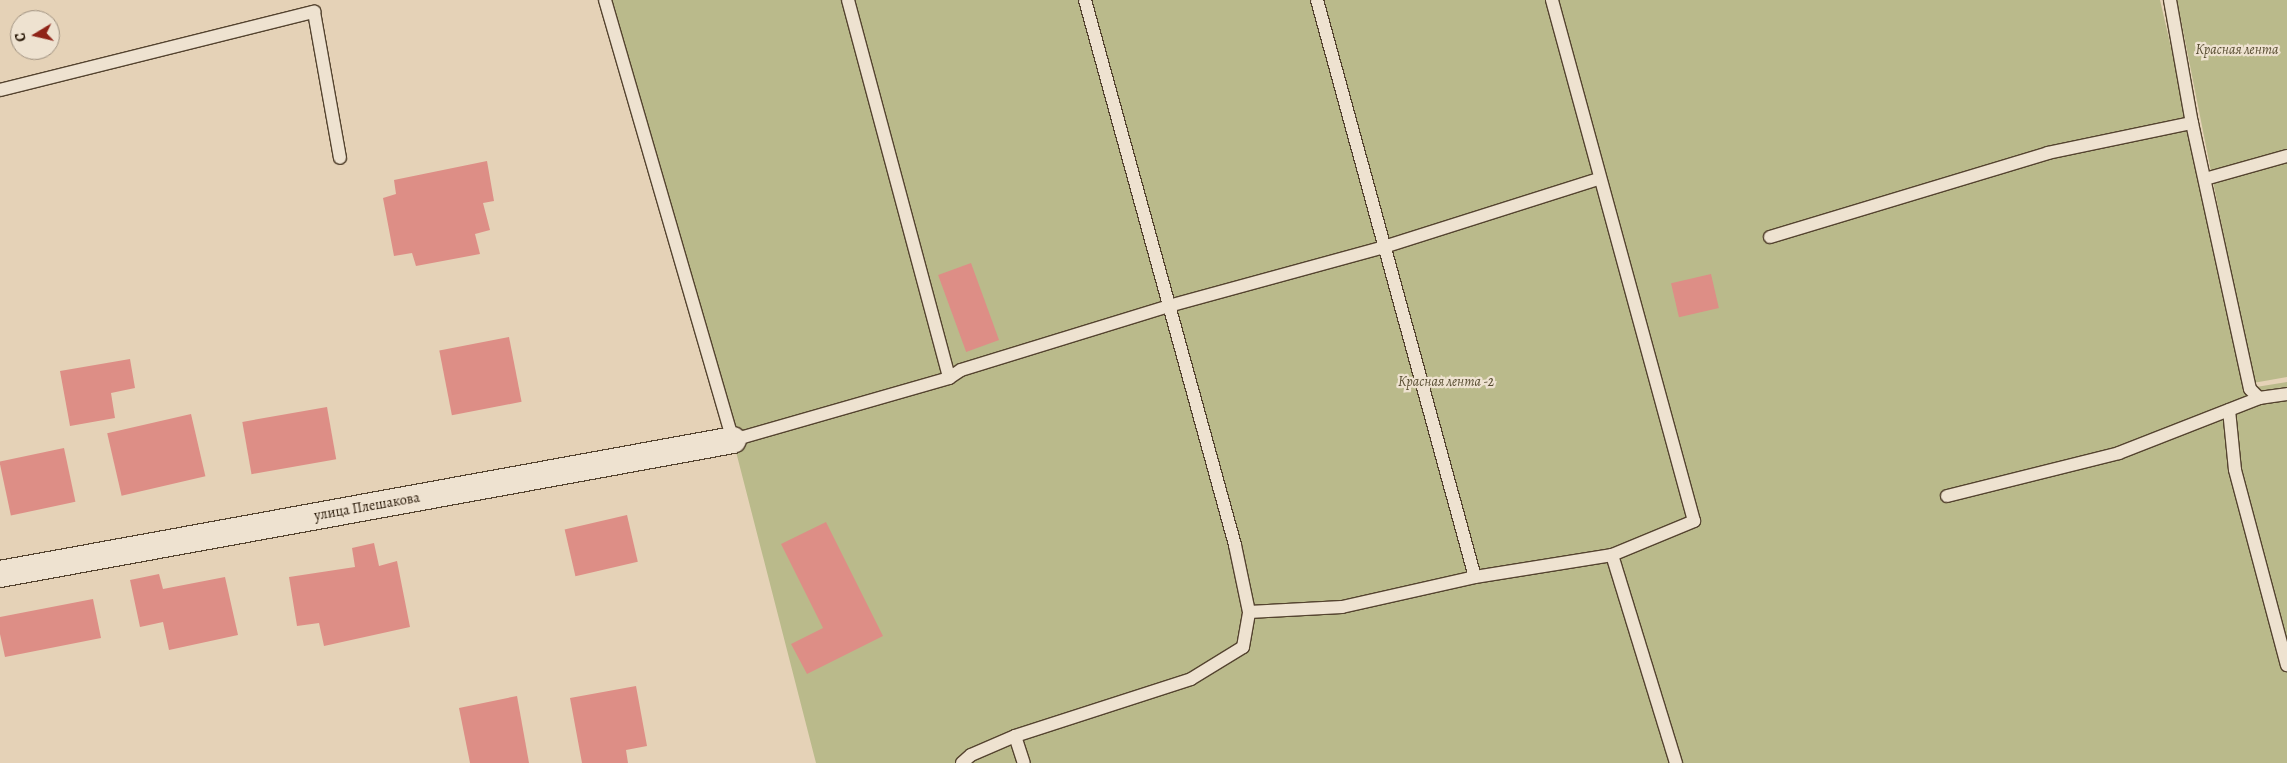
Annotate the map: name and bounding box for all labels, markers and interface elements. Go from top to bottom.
north arrow [10,10,60,60]
text: С [11,32,31,43]
park label: Красная лента [2195,42,2279,58]
park label: Красная лента -2 [1398,374,1494,390]
street label: улица Плешакова [313,489,421,525]

